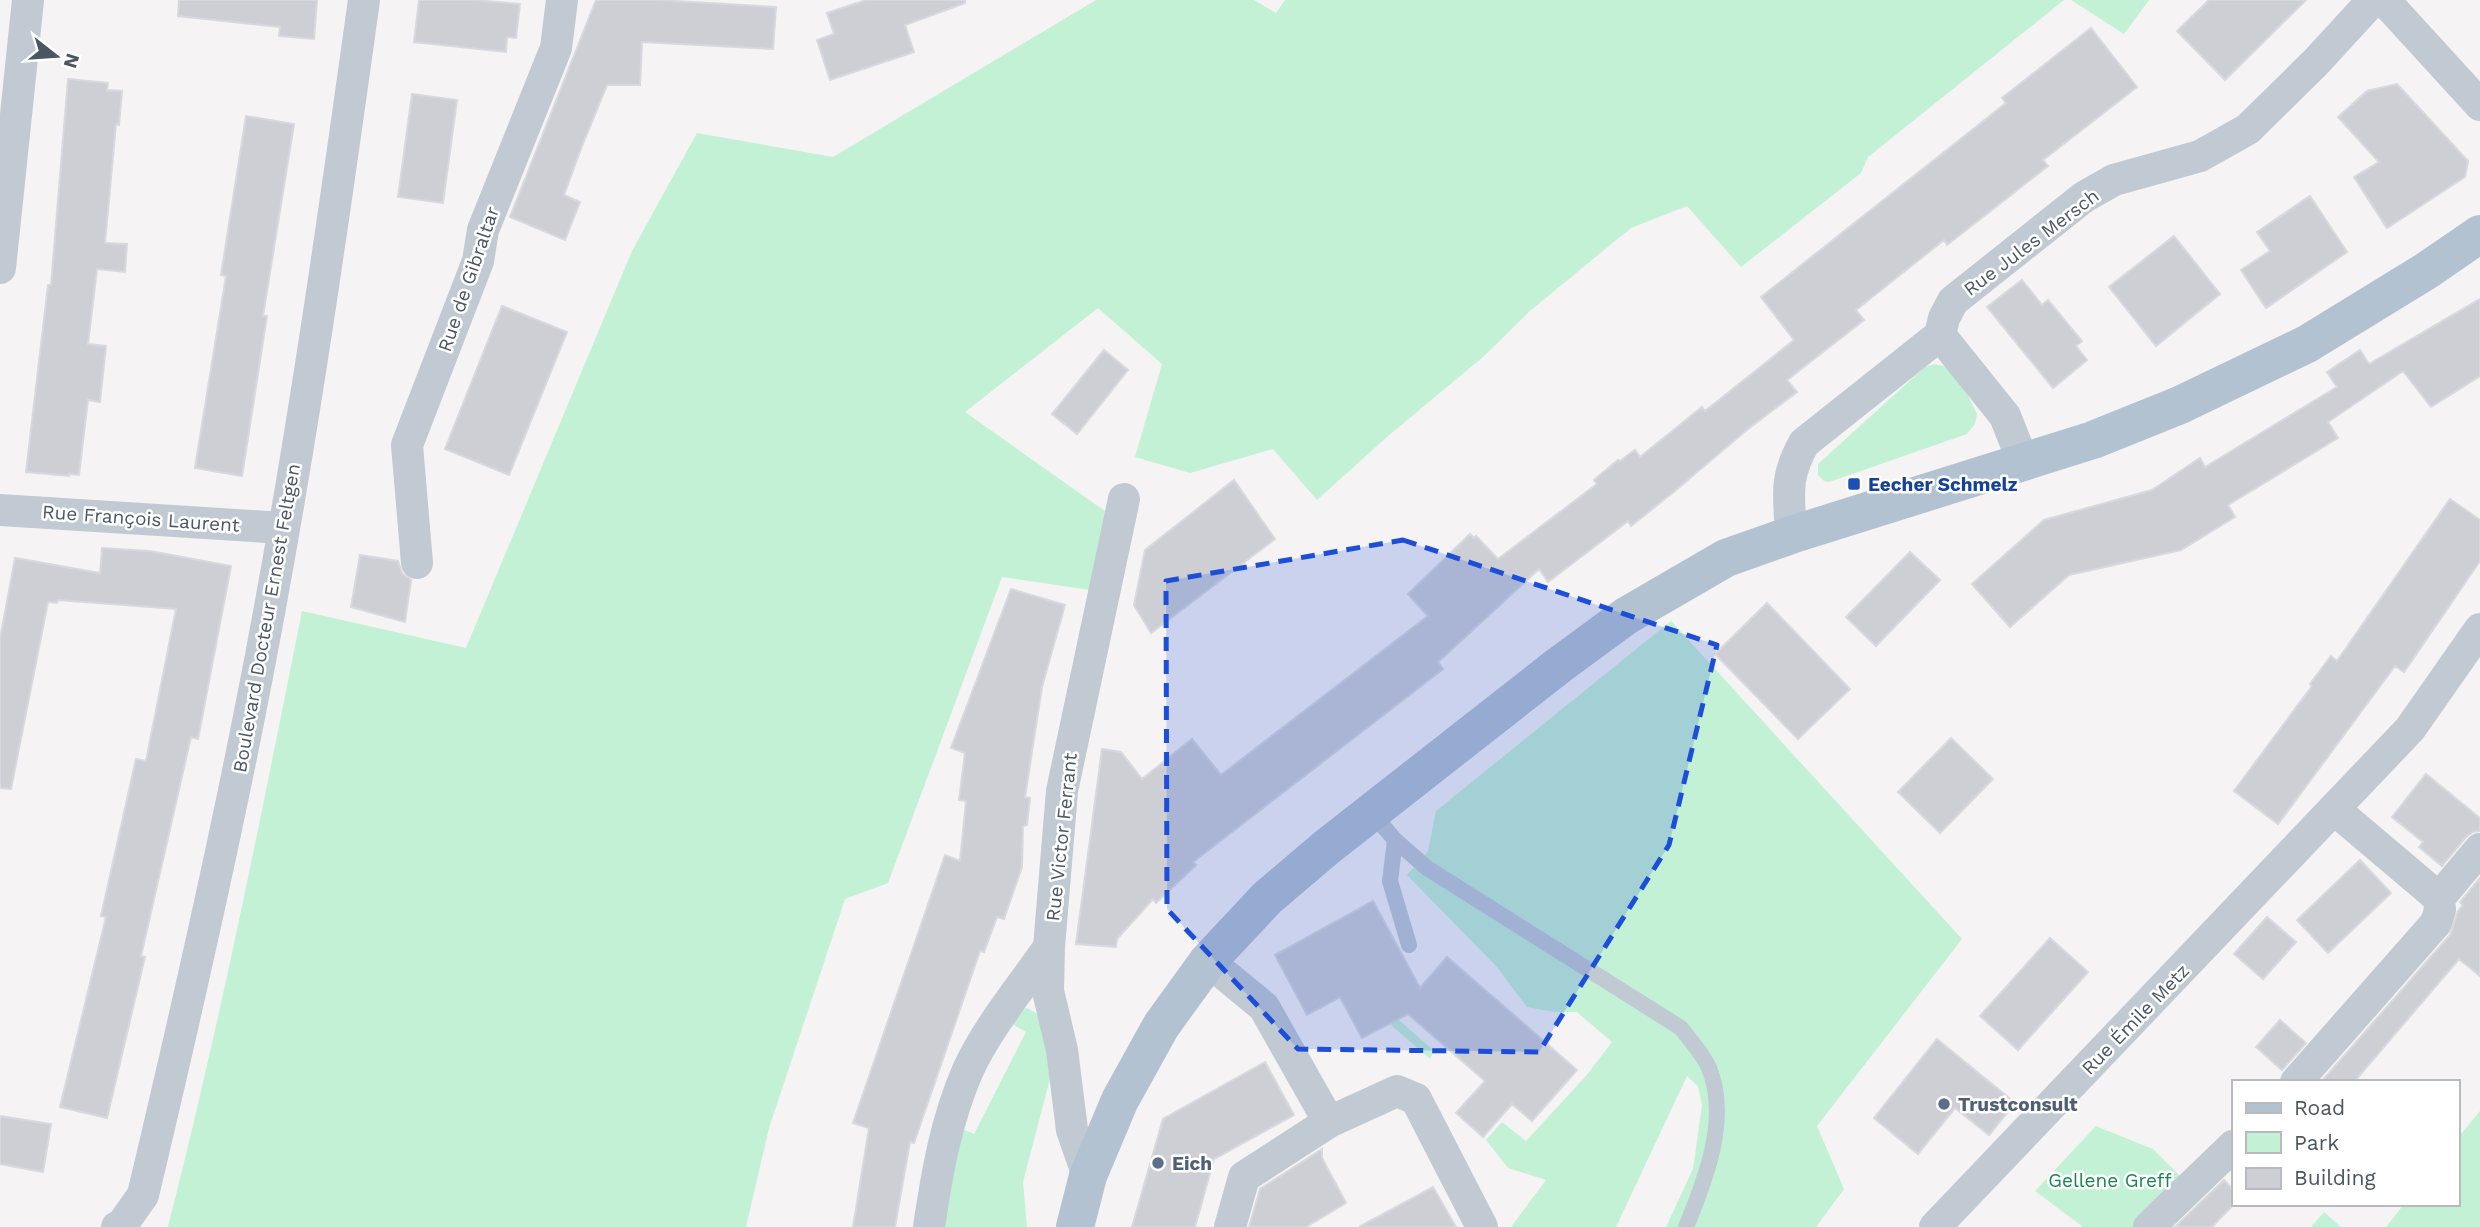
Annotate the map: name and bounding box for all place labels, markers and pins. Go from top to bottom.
place label: Eecher Schmelz [1868,473,2018,496]
marker: Eecher Schmelz [1846,476,1862,492]
place label: Trustconsult [1958,1093,2078,1116]
marker: Trustconsult [1936,1096,1952,1112]
place label: Eich [1172,1152,1212,1175]
marker: Eich [1150,1155,1166,1171]

